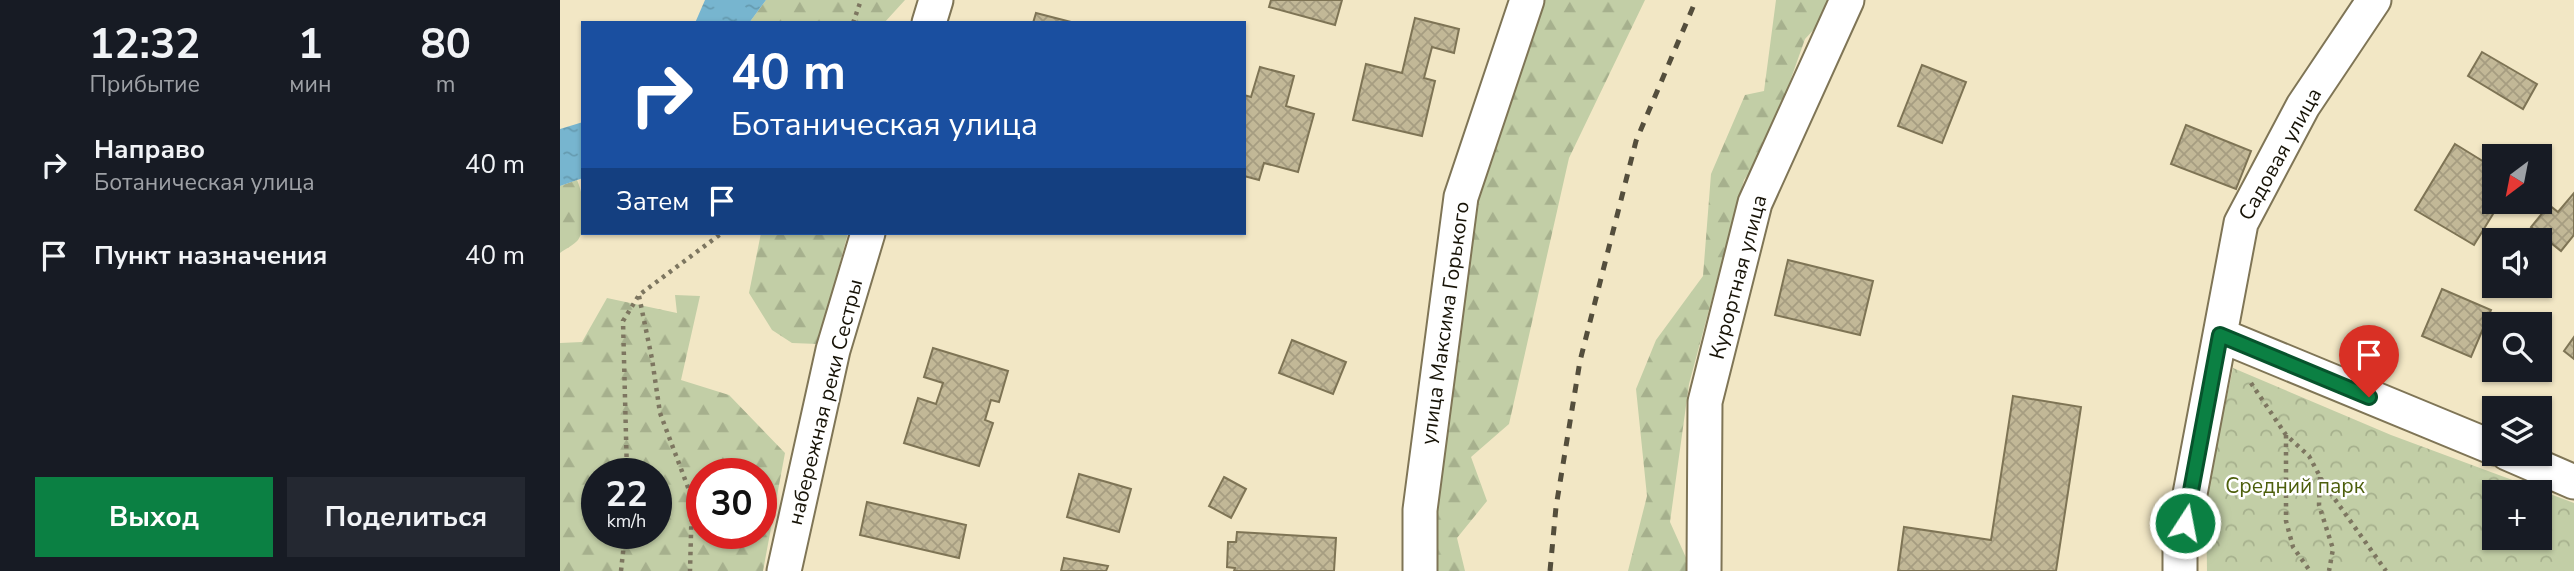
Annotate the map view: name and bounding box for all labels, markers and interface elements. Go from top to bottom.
text: 12:32 [89,16,200,73]
text: 1 [298,16,323,73]
text: 80 [421,16,471,73]
text: 40 m [731,39,846,106]
icon: right [616,49,707,140]
text: Прибытие [89,69,200,100]
text: мин [289,69,331,100]
text: m [436,69,456,100]
street label: Садовая улица [2232,83,2328,225]
text: Ботаническая улица [731,103,1038,146]
text: Направо [94,132,205,167]
north arrow [2482,144,2552,214]
map controls [2482,144,2552,550]
icon: right [35,146,73,184]
text: 40 m [465,147,525,182]
text: Ботаническая улица [94,167,315,198]
icon: arrive [703,182,741,220]
text: Затем [616,184,689,219]
street label: Курортная улица [1703,192,1773,362]
street label: улица Максима Горького [1414,200,1476,446]
button: sound [2482,228,2552,298]
icon: arrive [35,237,73,275]
text: Пункт назначения [94,238,327,273]
text: 40 m [465,238,525,273]
street label: набережная реки Сестры [781,276,869,528]
button: search [2482,312,2552,382]
pin [2339,325,2399,397]
icon: arrive [2350,336,2388,374]
button: layers [2482,396,2552,466]
speed limit sign: 30 [686,458,777,549]
text: 22 [605,471,648,518]
park label: Средний парк [2225,472,2366,500]
button: Выход [35,477,273,557]
button: Поделиться [287,477,525,557]
button: + [2482,480,2552,550]
position arrow [2148,486,2222,560]
text: km/h [607,509,646,533]

